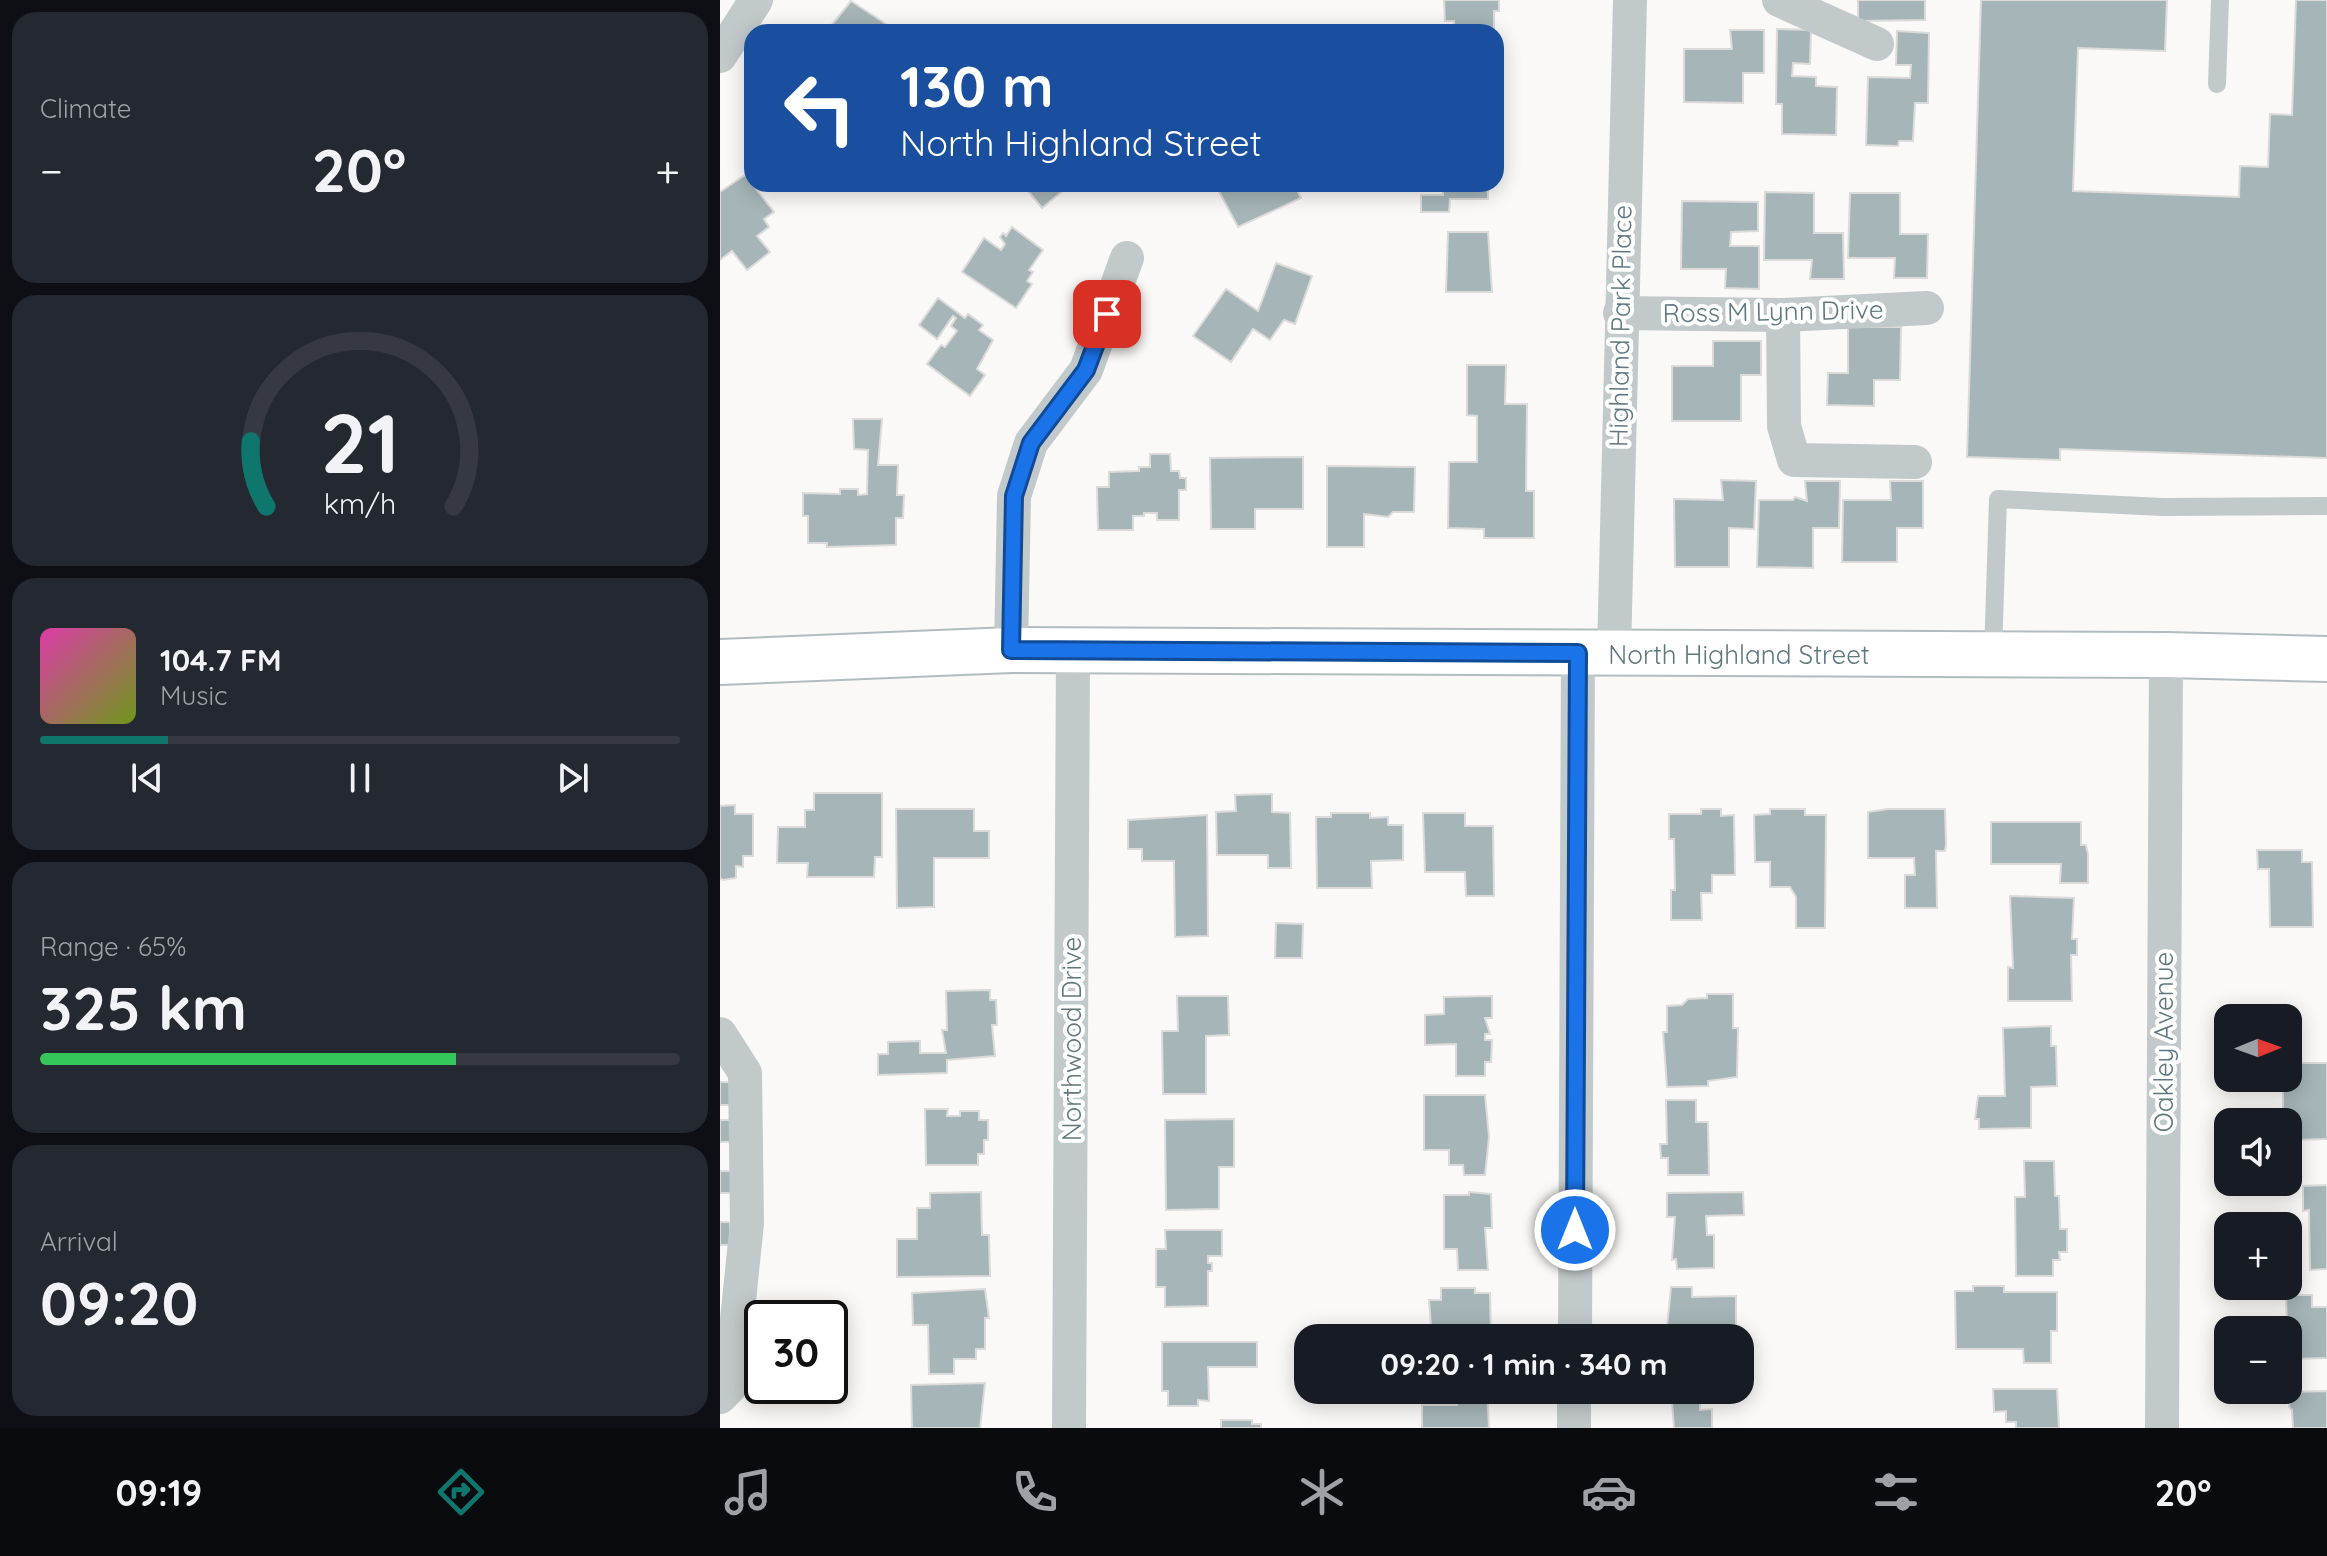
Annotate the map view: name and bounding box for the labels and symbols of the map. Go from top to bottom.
street label: Highland Park Place [1601,205,1639,447]
pin [1073,280,1141,348]
street label: Ross M Lynn Drive [1662,293,1884,329]
street label: North Highland Street [1608,638,1870,671]
street label: Northwood Drive [1055,937,1088,1141]
street label: Oakley Avenue [2147,952,2180,1132]
north arrow [2214,1004,2302,1092]
position arrow [1533,1188,1617,1272]
speed limit sign: 30 [744,1300,848,1404]

